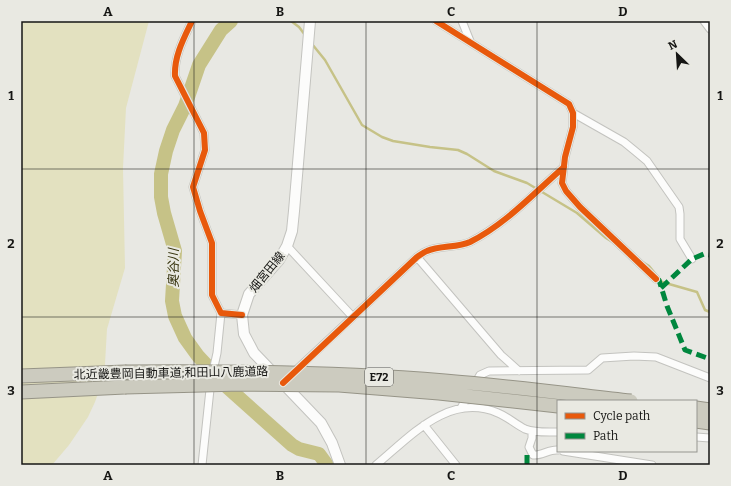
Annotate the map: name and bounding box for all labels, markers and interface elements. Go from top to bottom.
text: A [103,4,113,19]
text: B [276,4,284,19]
text: C [447,4,455,19]
text: D [618,4,628,19]
north arrow [657,34,697,74]
text: N [666,37,680,53]
text: 1 [8,88,14,103]
text: 1 [717,88,723,103]
text: 2 [7,236,15,251]
text: 2 [716,236,724,251]
water label: 奥谷川 [166,247,181,288]
street label: 畑宮田線 [246,249,288,295]
street label: 北近畿豊岡自動車道;和田山八鹿道路 [74,364,268,382]
road number: E72 [365,368,393,386]
text: 3 [7,383,15,398]
text: 3 [716,383,724,398]
legend [557,400,697,452]
text: Cycle path [593,409,651,423]
text: Path [593,429,619,443]
text: A [103,468,113,483]
text: B [276,468,284,483]
text: C [447,468,455,483]
text: D [618,468,628,483]

